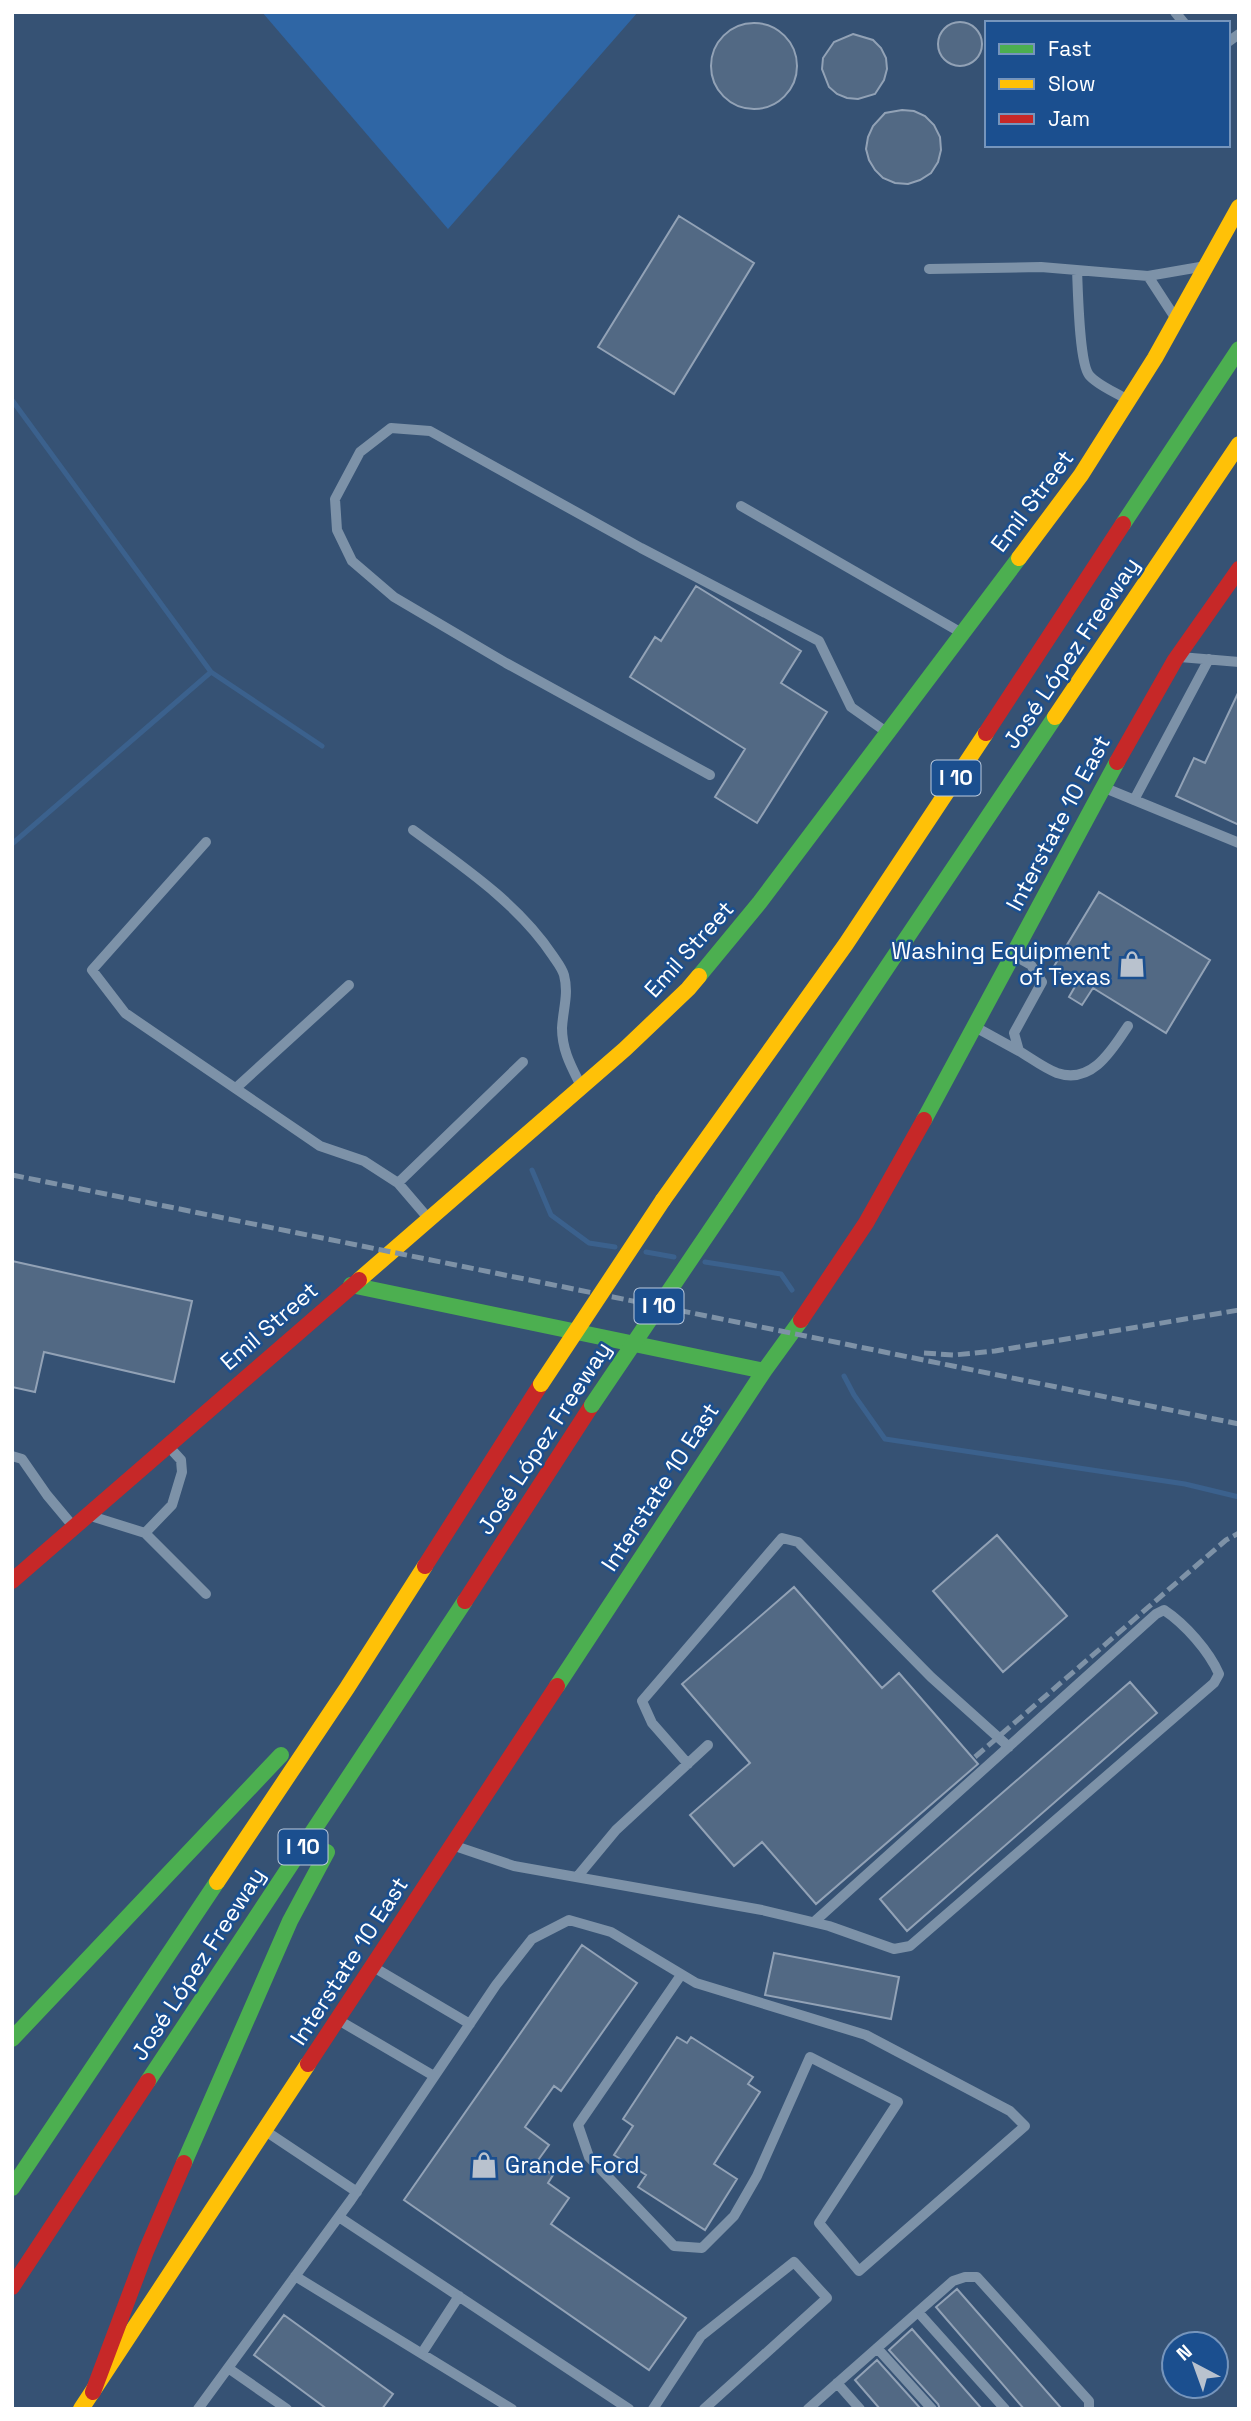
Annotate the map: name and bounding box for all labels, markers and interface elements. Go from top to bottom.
legend [985,21,1230,147]
text: Fast [1048,35,1092,62]
text: Slow [1048,70,1096,97]
text: Jam [1048,105,1090,132]
street label: Emil Street [984,444,1080,558]
street label: José López Freeway [996,552,1146,754]
street label: Interstate 10 East [999,730,1117,916]
road number: I 10 [932,760,981,796]
street label: Emil Street [638,894,740,1004]
place label: Washing Equipment of Texas [891,936,1111,992]
shop icon: Washing Equipment of Texas [1117,949,1147,979]
street label: Emil Street [214,1275,324,1377]
road number: I 10 [634,1288,684,1324]
street label: José López Freeway [470,1336,618,1540]
street label: Interstate 10 East [594,1397,726,1577]
road number: I 10 [278,1829,328,1864]
street label: José López Freeway [124,1862,272,2066]
street label: Interstate 10 East [283,1871,415,2051]
shop icon: Grande Ford [469,2150,499,2180]
place label: Grande Ford [505,2150,640,2180]
north arrow [1160,2330,1230,2400]
text: N [1171,2339,1197,2366]

